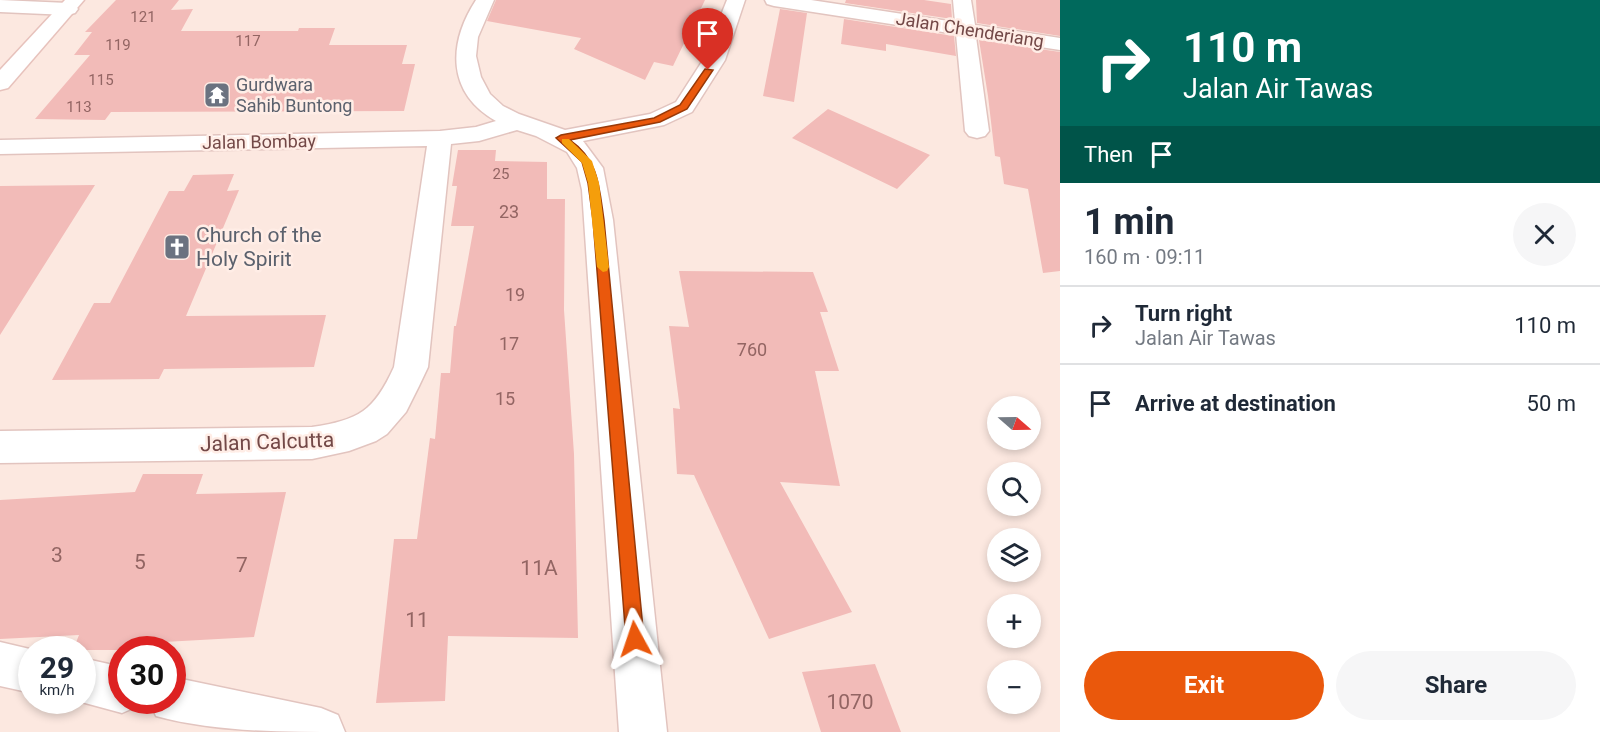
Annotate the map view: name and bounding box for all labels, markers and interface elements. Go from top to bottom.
street label: Jalan Chenderiang [895,7,1046,52]
house number: 121 [130,8,156,26]
pin [682,8,733,70]
icon: arrive [691,17,724,50]
text: 110 m [1183,23,1302,72]
icon: right [1084,24,1162,102]
house number: 117 [235,32,261,50]
house number: 119 [105,36,131,54]
house number: 115 [88,71,114,89]
text: Jalan Air Tawas [1183,73,1373,105]
place label: Gurdwara Sahib Buntong [236,74,352,116]
temple icon: Gurdwara Sahib Buntong [202,80,232,110]
house number: 113 [66,98,92,116]
street label: Jalan Bombay [202,130,317,153]
icon: arrive [1145,138,1178,171]
text: Then [1084,142,1133,167]
house number: 25 [493,165,509,183]
house number: 23 [499,201,519,222]
text: 1 min [1084,201,1175,243]
button: close [1513,203,1576,266]
place label: Church of the Holy Spirit [196,223,322,271]
church icon: Church of the Holy Spirit [162,232,192,262]
text: 160 m · 09:11 [1084,245,1205,269]
house number: 19 [505,284,525,305]
text: Turn right [1135,301,1232,326]
icon: right [1084,309,1117,342]
text: 110 m [1514,313,1576,338]
text: Jalan Air Tawas [1135,326,1276,350]
house number: 17 [499,333,519,354]
house number: 760 [737,339,767,360]
icon: arrive [1084,387,1117,420]
house number: 15 [495,388,515,409]
text: Arrive at destination [1135,391,1336,416]
text: 50 m [1527,391,1576,416]
north arrow [987,396,1041,450]
map controls [987,396,1041,714]
street label: Jalan Calcutta [199,428,335,456]
button: search [987,462,1041,516]
button: layers [987,528,1041,582]
house number: 3 [51,543,63,567]
house number: 5 [134,550,146,574]
house number: 7 [236,553,248,577]
house number: 11A [520,556,558,580]
button: + [987,594,1041,648]
position arrow [603,607,667,671]
house number: 11 [405,608,429,632]
speed limit sign: 30 [108,636,186,714]
text: 29 [40,650,74,685]
button: Exit [1084,651,1324,720]
button: Share [1336,651,1576,720]
button: − [987,660,1041,714]
text: km/h [39,681,75,699]
house number: 1070 [826,690,874,714]

